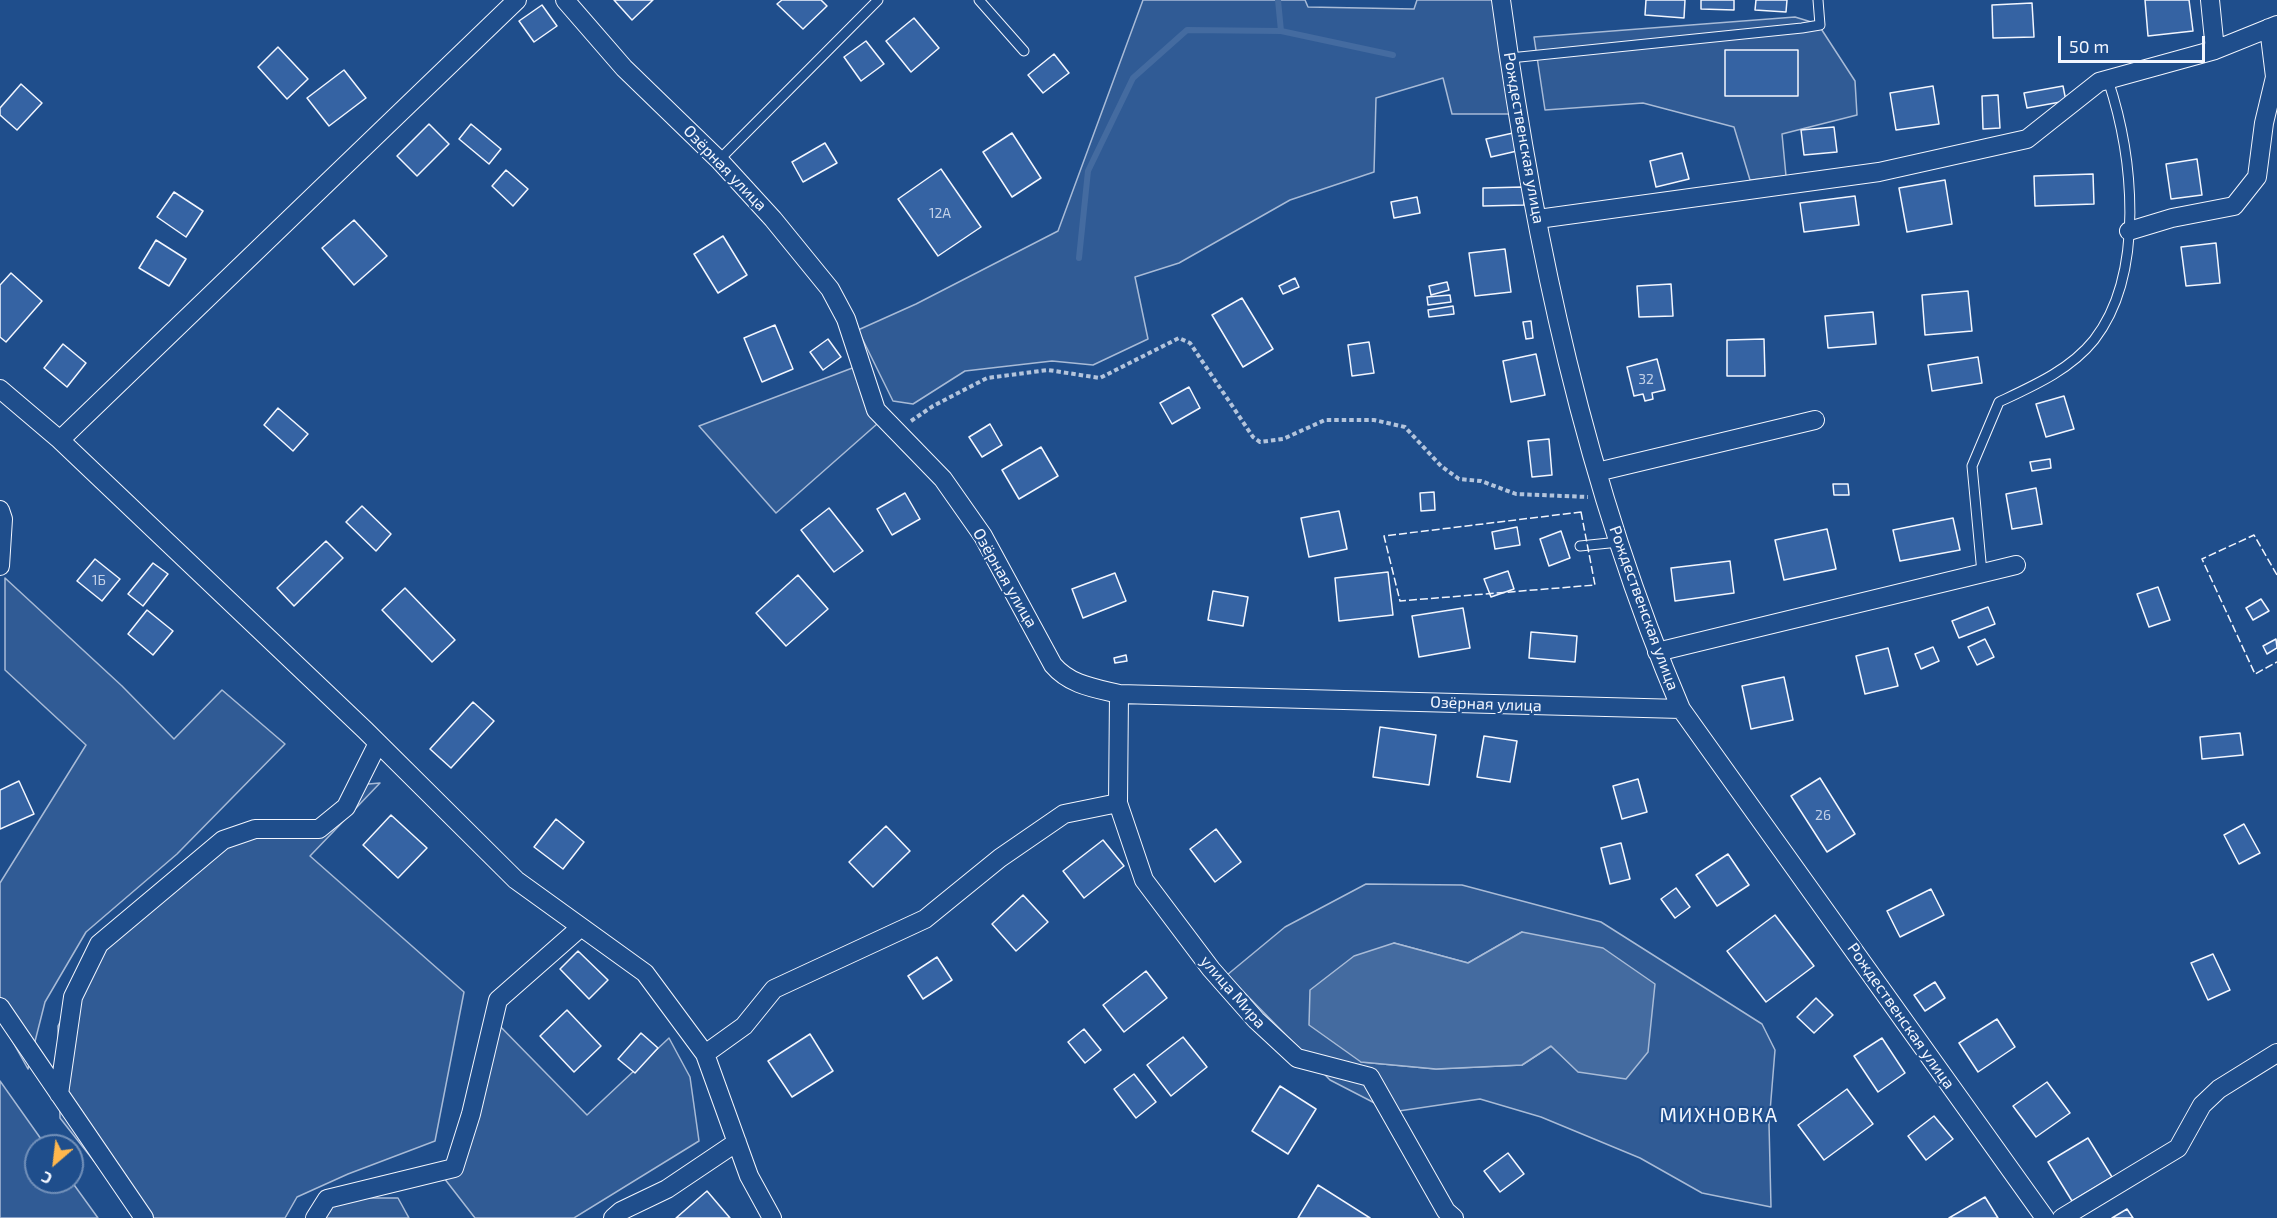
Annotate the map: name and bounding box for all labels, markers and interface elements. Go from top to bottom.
scale bar [2061,24,2208,62]
text: 50 m [2069,35,2109,57]
street label: Рождественская улица [1499,51,1549,225]
street label: Озёрная улица [679,121,771,215]
house number: 12А [929,205,951,221]
house number: 32 [1638,371,1654,387]
street label: Рождественская улица [1605,523,1683,693]
street label: Озёрная улица [969,525,1041,631]
house number: 1Б [92,572,106,588]
street label: Озёрная улица [1430,692,1542,716]
house number: 26 [1815,807,1831,823]
street label: Рождественская улица [1843,939,1959,1093]
street label: улица Мира [1196,952,1270,1032]
district label: МИХНОВКА [1659,1103,1779,1127]
north arrow [24,1134,84,1194]
text: С [38,1168,55,1189]

